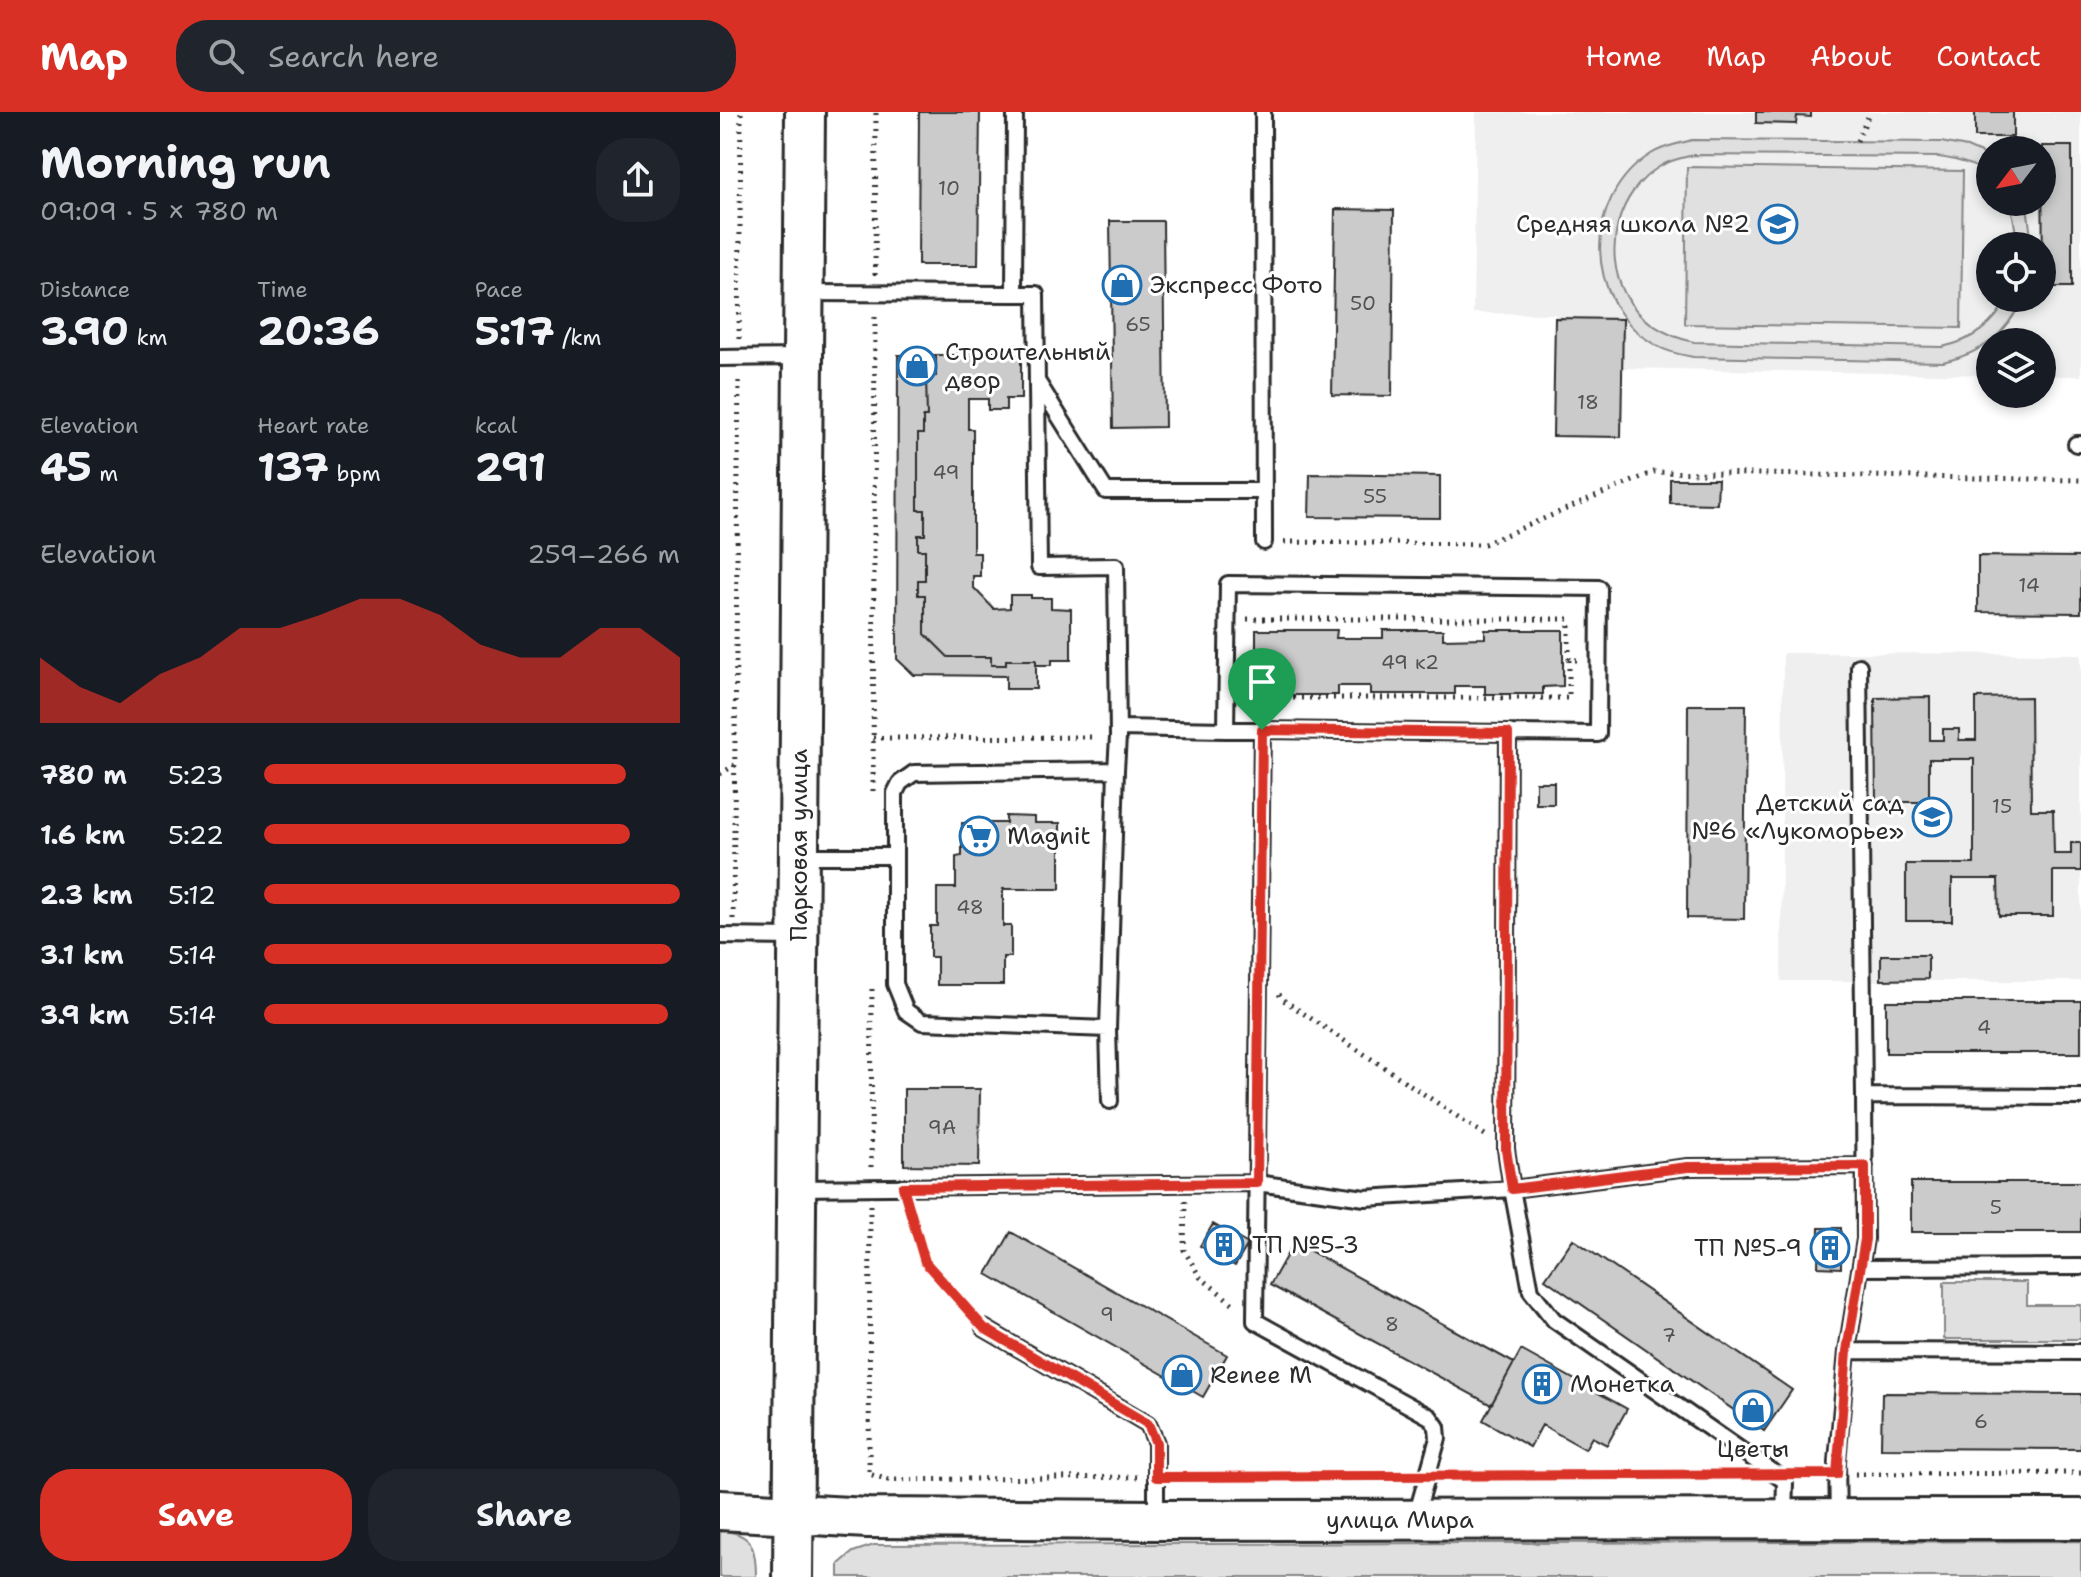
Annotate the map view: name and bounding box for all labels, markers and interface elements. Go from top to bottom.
search box [176,20,736,92]
text: Map [40,31,128,82]
icon: search [204,34,248,78]
text: Search here [268,36,439,77]
text: Home [1585,37,1662,75]
text: Map [1706,37,1766,75]
text: About [1810,37,1892,75]
text: Contact [1936,37,2041,75]
text: Morning run [40,133,331,192]
north arrow [1976,136,2056,216]
map controls [1976,136,2056,408]
button: share [596,138,680,222]
house number: 10 [938,175,960,201]
text: 09:09 · 5 × 780 m [40,193,278,228]
school or university icon: Средняя школа №2 [1757,203,1799,245]
place label: Средняя школа №2 [1516,208,1750,240]
button: locate [1976,232,2056,312]
shop icon: Экспресс Фото [1101,264,1143,306]
place label: Экспресс Фото [1150,269,1323,301]
text: Distance [40,275,130,304]
text: Time [257,275,308,304]
text: Pace [475,275,523,304]
house number: 50 [1350,290,1376,316]
text: 3.90 [40,304,129,358]
text: 20:36 [257,304,380,358]
text: 5:17 [475,304,555,358]
house number: 65 [1125,311,1151,337]
text: km [129,323,168,352]
text: /km [555,323,601,352]
button: layers [1976,328,2056,408]
place label: Строительный двор [945,336,1111,396]
shop icon: Строительный двор [896,345,938,387]
house number: 18 [1577,389,1599,415]
text: Elevation [40,411,138,440]
text: Heart rate [257,411,369,440]
text: kcal [475,411,517,440]
text: 45 [40,440,92,494]
text: 137 [257,440,329,494]
text: 291 [475,440,546,494]
text: m [92,459,118,488]
text: bpm [329,459,381,488]
house number: 49 [932,459,960,485]
house number: 55 [1363,483,1387,509]
text: Elevation [40,536,156,571]
text: 259–266 m [527,536,680,571]
house number: 14 [2018,572,2040,598]
pin [1228,648,1296,730]
house number: 49 к2 [1381,649,1439,675]
icon: arrive [1240,660,1284,704]
street label: Парковая улица [783,749,815,941]
text: 780 m [40,757,127,792]
text: 5:23 [168,757,224,792]
place label: Детский сад №6 «Лукоморье» [1691,787,1904,847]
house number: 15 [1992,793,2012,819]
school or university icon: Детский сад №6 «Лукоморье» [1911,796,1953,838]
supermarket icon: Magnit [958,815,1000,857]
text: 1.6 km [40,817,125,852]
text: 5:22 [168,817,224,852]
place label: Magnit [1007,820,1091,852]
text: 2.3 km [40,877,133,912]
text: 5:12 [168,877,216,912]
house number: 48 [956,894,984,920]
text: 3.1 km [40,937,124,972]
text: 5:14 [168,937,216,972]
text: 3.9 km [40,997,129,1032]
text: 5:14 [168,997,216,1032]
house number: 4 [1977,1014,1991,1040]
house number: 9А [928,1114,956,1140]
house number: 5 [1990,1194,2002,1220]
building icon: ТП №5-3 [1203,1224,1245,1266]
building icon: ТП №5-9 [1809,1227,1851,1269]
place label: ТП №5-3 [1252,1229,1359,1261]
place label: ТП №5-9 [1694,1232,1802,1264]
house number: 9 [1100,1301,1114,1327]
house number: 8 [1385,1311,1399,1337]
house number: 7 [1662,1322,1676,1348]
shop icon: Renee M [1161,1354,1203,1396]
place label: Renee M [1210,1359,1312,1391]
building icon: Монетка [1521,1363,1563,1405]
place label: Монетка [1570,1368,1674,1400]
shop icon: Цветы [1732,1389,1774,1431]
house number: 6 [1974,1408,1988,1434]
place label: Цветы [1717,1433,1789,1465]
button: Save [40,1469,352,1561]
button: Share [368,1469,680,1561]
street label: улица Мира [1326,1504,1474,1536]

